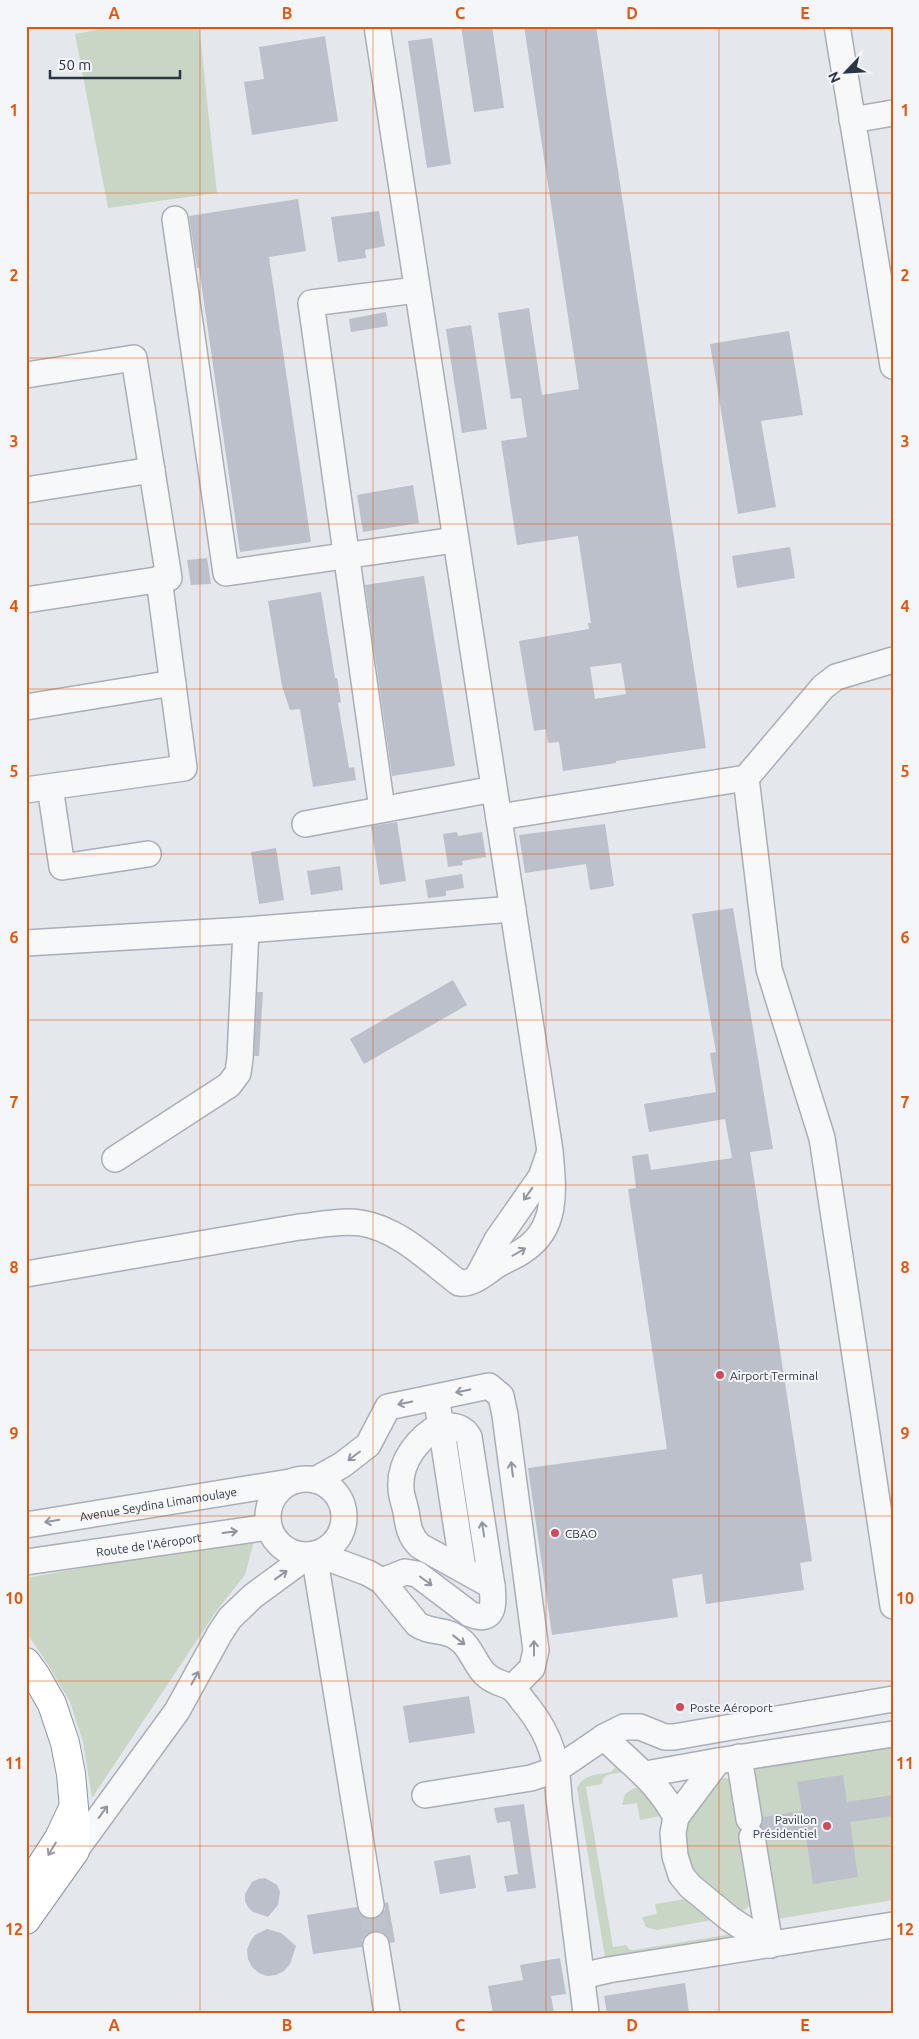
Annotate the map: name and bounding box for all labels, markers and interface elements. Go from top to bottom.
text: A [108,4,120,22]
text: B [282,4,292,22]
text: C [455,4,465,22]
text: D [626,4,638,22]
text: E [800,4,810,22]
scale bar [50,48,180,80]
north arrow [822,48,872,98]
text: 50 m [58,56,91,73]
text: N [825,69,844,86]
text: 1 [9,101,19,119]
text: 1 [900,101,910,119]
text: 2 [9,266,19,284]
text: 2 [900,266,910,284]
text: 3 [9,432,19,450]
text: 3 [900,432,910,450]
text: 4 [9,597,19,615]
text: 4 [900,597,910,615]
text: 5 [9,762,19,780]
text: 5 [900,762,910,780]
text: 6 [9,928,19,946]
text: 6 [900,928,910,946]
text: 7 [9,1093,19,1111]
text: 7 [900,1093,910,1111]
one-way arrow [523,1187,533,1201]
one-way arrow [512,1247,527,1257]
text: 8 [9,1258,19,1276]
text: 8 [900,1258,910,1276]
marker: Airport Terminal [714,1369,726,1381]
place label: Airport Terminal [730,1369,818,1382]
one-way arrow [455,1387,471,1397]
one-way arrow [397,1399,413,1408]
text: 9 [9,1424,19,1442]
text: 9 [900,1424,910,1442]
one-way arrow [347,1451,361,1461]
one-way arrow [507,1462,517,1478]
street label: Avenue Seydina Limamoulaye [79,1484,238,1523]
one-way arrow [45,1516,61,1526]
one-way arrow [478,1521,488,1537]
one-way arrow [222,1527,238,1537]
marker: CBAO [549,1527,561,1539]
place label: CBAO [565,1527,597,1540]
street label: Route de l'Aéroport [95,1530,203,1558]
one-way arrow [273,1570,287,1580]
one-way arrow [419,1576,433,1586]
text: 10 [5,1589,23,1607]
text: 10 [896,1589,914,1607]
one-way arrow [452,1635,465,1646]
one-way arrow [529,1640,539,1656]
one-way arrow [191,1671,200,1686]
marker: Poste Aéroport [674,1701,686,1713]
place label: Poste Aéroport [690,1701,773,1714]
text: 11 [5,1754,23,1772]
text: 11 [896,1754,914,1772]
one-way arrow [98,1805,108,1819]
place label: Pavillon Présidentiel [753,1813,817,1840]
marker: Pavillon Présidentiel [821,1820,833,1832]
one-way arrow [47,1841,57,1855]
text: 12 [5,1920,23,1938]
text: 12 [896,1920,914,1938]
text: A [108,2016,120,2034]
text: B [282,2016,292,2034]
text: C [455,2016,465,2034]
text: D [626,2016,638,2034]
text: E [800,2016,810,2034]

